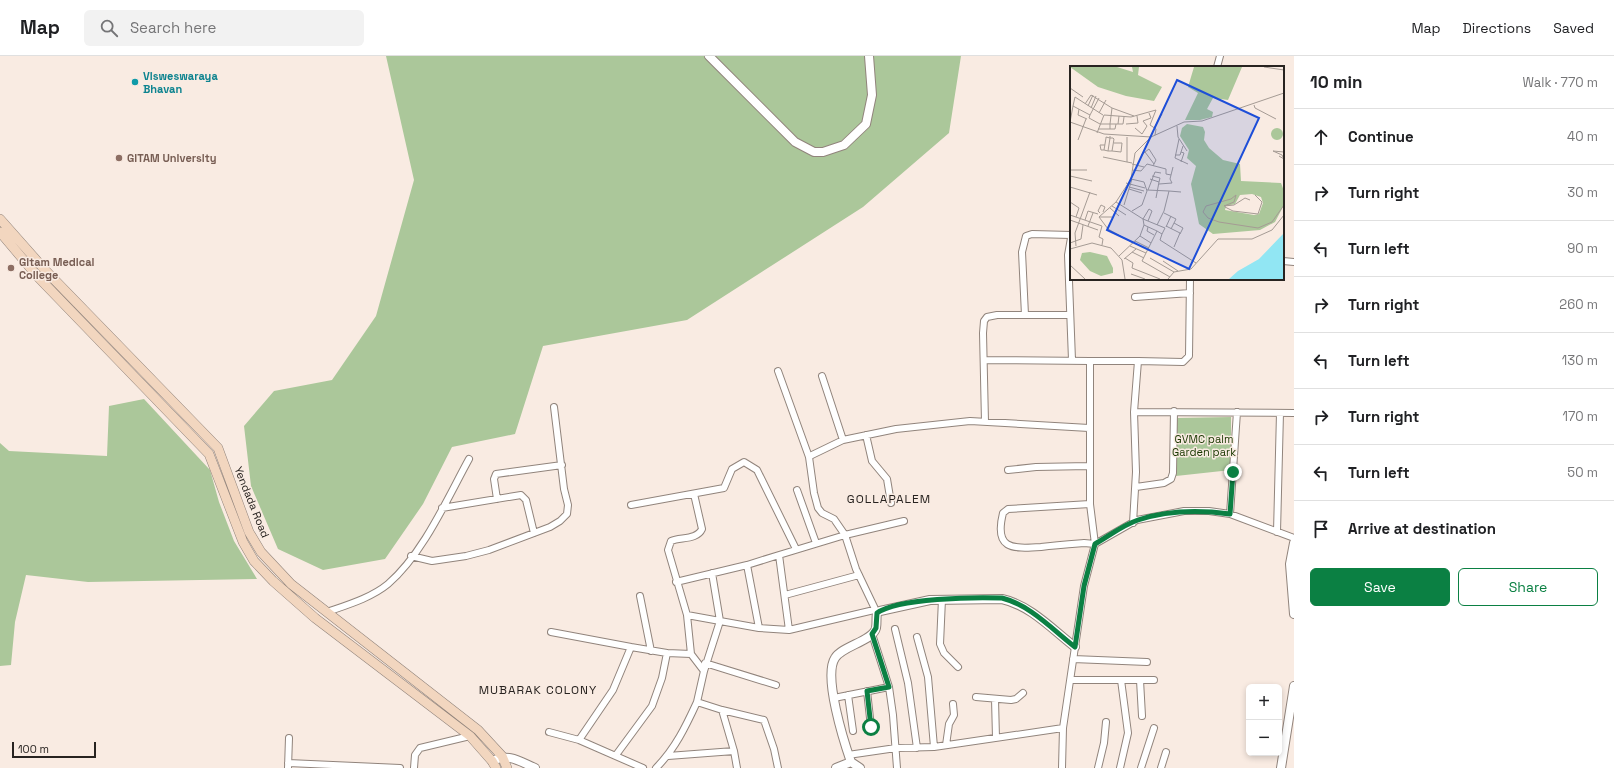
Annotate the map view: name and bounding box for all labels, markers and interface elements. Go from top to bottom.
search box [84,10,364,46]
text: Map [20,15,60,40]
icon: search [98,17,120,39]
text: Search here [130,18,216,37]
text: Map [1411,19,1441,37]
text: Directions [1463,19,1531,37]
text: Saved [1553,19,1594,37]
inset map [1070,66,1284,280]
place label: Visweswaraya Bhavan [143,69,218,96]
text: 10 min [1310,71,1363,93]
text: Walk · 770 m [1523,74,1598,91]
marker: Visweswaraya Bhavan [130,77,140,87]
icon: ahead [1310,126,1332,148]
text: Continue [1348,127,1414,146]
text: 40 m [1567,128,1598,145]
place label: GITAM University [127,151,216,165]
marker: GITAM University [114,153,124,163]
icon: right [1310,182,1332,204]
text: Turn right [1348,183,1419,202]
text: 30 m [1567,184,1598,201]
icon: left [1310,238,1332,260]
text: Turn left [1348,239,1410,258]
text: 90 m [1567,240,1598,257]
place label: Gitam Medical College [19,255,95,282]
marker: Gitam Medical College [6,263,16,273]
icon: right [1310,294,1332,316]
text: Turn right [1348,295,1419,314]
text: 260 m [1559,296,1598,313]
icon: left [1310,350,1332,372]
text: Turn left [1348,351,1410,370]
text: 130 m [1562,352,1598,369]
icon: right [1310,406,1332,428]
text: Turn right [1348,407,1419,426]
text: 170 m [1562,408,1598,425]
park label: GVMC palm Garden park [1172,432,1236,459]
icon: left [1310,462,1332,484]
route end [1224,463,1242,481]
text: Turn left [1348,463,1410,482]
street label: Yendada Road [231,464,273,540]
text: 50 m [1567,464,1598,481]
district label: GOLLAPALEM [847,491,931,507]
icon: arrive [1310,518,1332,540]
text: Arrive at destination [1348,519,1496,538]
button: Save [1310,568,1450,606]
button: Share [1458,568,1598,606]
district label: MUBARAK COLONY [479,682,597,698]
map controls [1246,684,1282,756]
button: + [1246,684,1282,720]
route start [862,718,880,736]
button: − [1246,720,1282,756]
scale bar [12,740,96,759]
text: 100 m [18,742,49,756]

